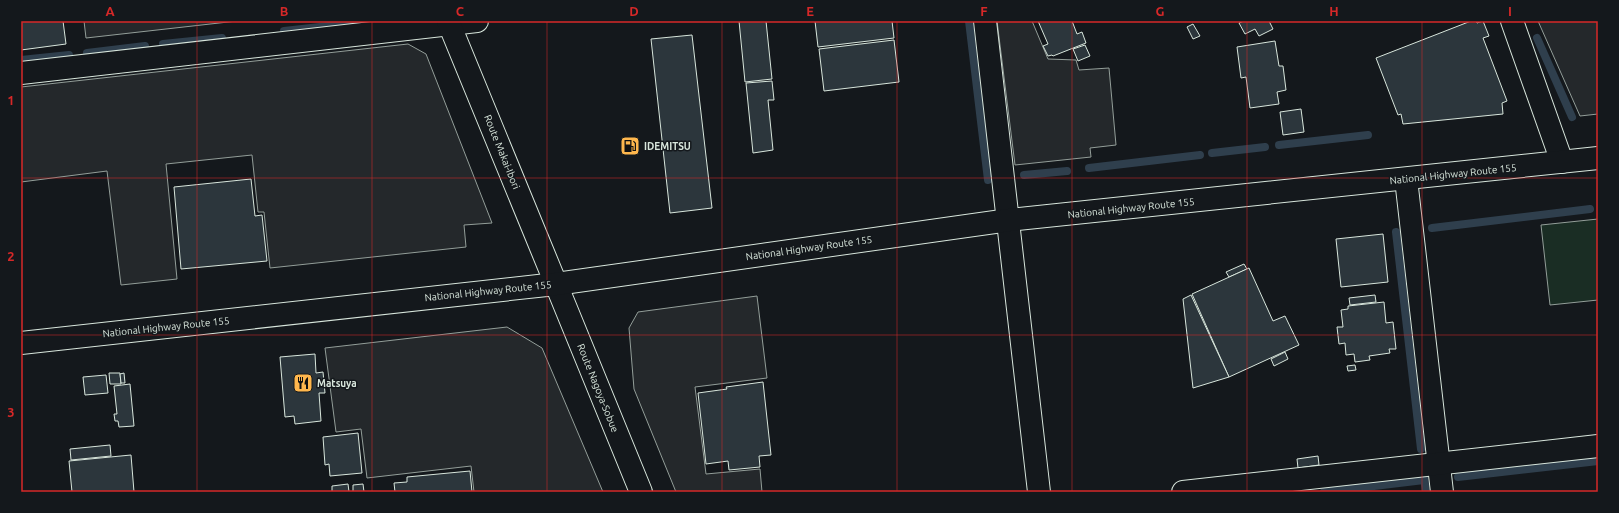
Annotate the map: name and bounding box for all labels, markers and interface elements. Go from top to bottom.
text: A [105,4,115,18]
text: B [280,4,289,18]
text: C [456,4,465,18]
text: D [629,4,639,18]
text: E [806,4,814,18]
text: F [980,4,988,18]
text: G [1156,4,1165,18]
text: H [1329,4,1339,18]
text: I [1508,4,1512,18]
text: 1 [7,93,15,107]
street label: Route Makai-Ibori [482,113,522,191]
fuel station icon: IDEMITSU [619,135,641,157]
place label: IDEMITSU [644,141,691,152]
street label: National Highway Route 155 [1389,162,1517,186]
street label: National Highway Route 155 [1067,196,1195,220]
street label: National Highway Route 155 [745,234,873,262]
text: 2 [7,249,15,263]
street label: National Highway Route 155 [424,279,552,303]
street label: National Highway Route 155 [102,315,230,339]
street label: Route Nagoya-Sobue [575,342,621,434]
restaurant icon: Matsuya [292,372,314,394]
place label: Matsuya [317,378,357,389]
text: 3 [7,405,15,419]

